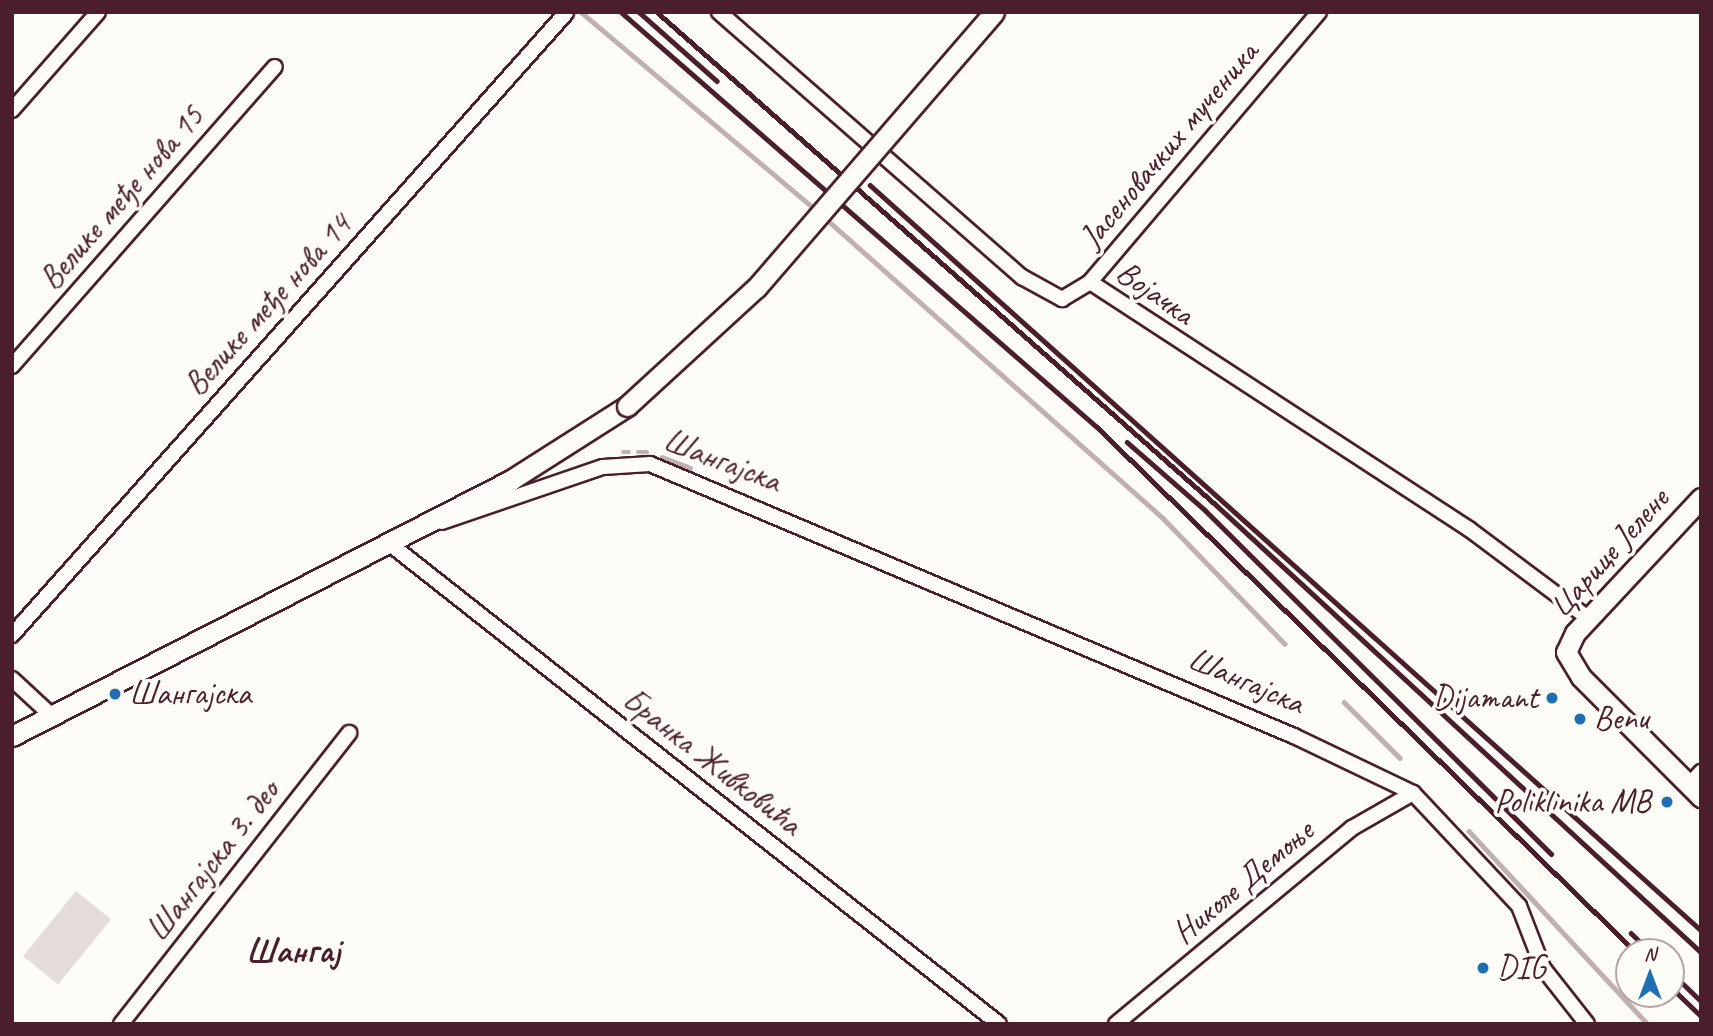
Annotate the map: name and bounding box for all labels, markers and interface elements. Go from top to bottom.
street label: Јасеновачких мученика [1072,34,1266,256]
street label: Велике међе нова 15 [31,98,213,298]
street label: Велике међе нова 14 [176,206,360,404]
street label: Војачка [1109,252,1201,334]
street label: Шангајска [658,421,786,501]
street label: Царице Јелене [1541,480,1677,626]
street label: Шангајска [1182,639,1310,723]
place label: Шангајска [129,674,251,714]
place label: Dijamant [1433,678,1538,718]
street label: Бранка Живковића [616,681,808,843]
marker: Шангајска [107,686,123,702]
marker: Dijamant [1544,690,1560,706]
place label: Benu [1594,699,1649,739]
marker: Benu [1572,711,1588,727]
street label: Шангајска 3. део [138,773,288,949]
place label: Poliklinika MB [1495,782,1651,822]
marker: Poliklinika MB [1657,792,1677,812]
street label: Николе Демоње [1164,812,1322,952]
district label: Шангај [246,930,340,972]
north arrow [1615,938,1685,1008]
text: N [1644,942,1656,966]
place label: DIG [1497,948,1545,988]
marker: DIG [1475,960,1491,976]

